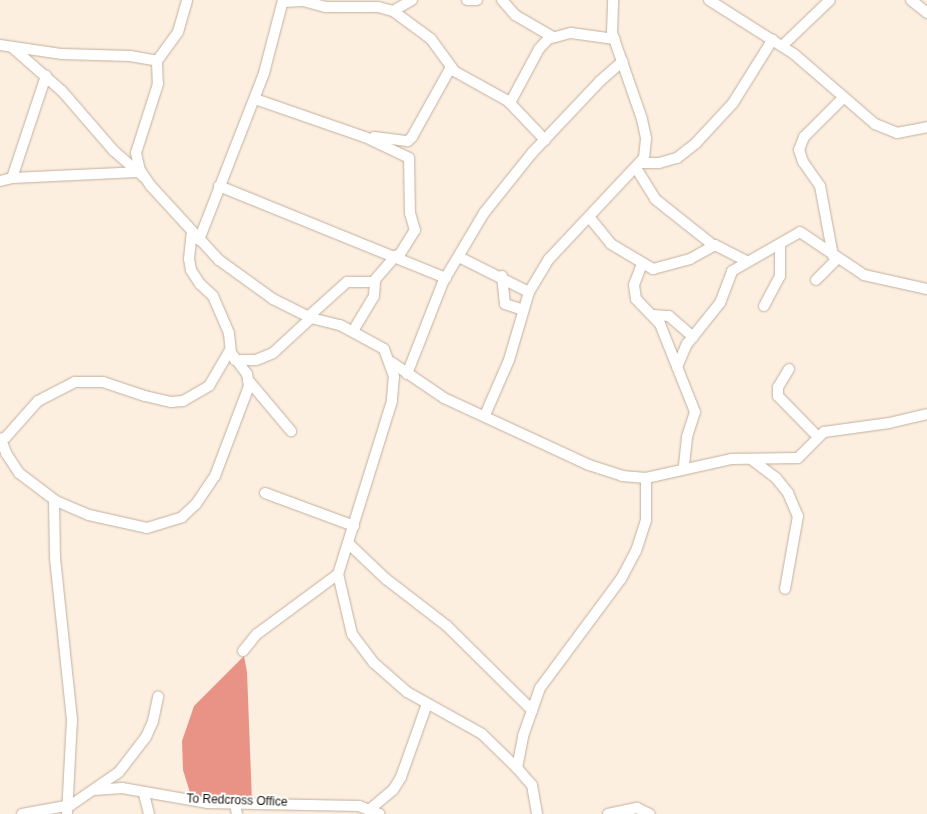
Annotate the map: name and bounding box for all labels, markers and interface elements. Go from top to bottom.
street label: To Redcross Office [186,792,288,810]

